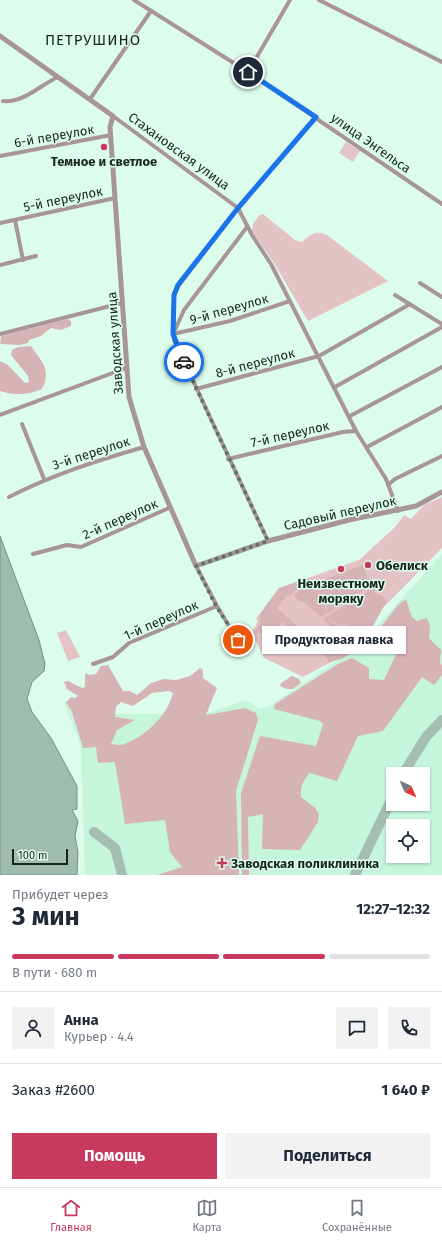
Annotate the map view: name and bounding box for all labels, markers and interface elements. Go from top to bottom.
district label: ПЕТРУШИНО [45,31,141,49]
pin [231,55,265,89]
icon: home [237,61,259,83]
street label: Стахановская улица [125,109,233,193]
street label: улица Энгельса [328,110,414,176]
street label: 6-й переулок [13,122,95,150]
marker: Темное и светлое [99,142,109,152]
place label: Темное и светлое [51,154,157,169]
street label: 5-й переулок [22,183,104,215]
street label: Заводская улица [104,291,126,395]
street label: 9-й переулок [188,291,270,327]
courier [164,342,204,382]
street label: 8-й переулок [214,345,296,381]
icon: car [173,351,195,373]
street label: 7-й переулок [249,418,331,450]
street label: 3-й переулок [50,433,132,473]
street label: Садовый переулок [282,493,398,533]
street label: 2-й переулок [80,496,160,542]
place label: Обелиск [376,558,429,573]
marker: Обелиск [363,560,373,570]
marker: Неизвестному моряку [336,564,346,574]
place label: Неизвестному моряку [297,576,385,606]
street label: 1-й переулок [122,597,201,643]
pin [221,623,255,657]
callout: Продуктовая лавка [262,626,406,654]
icon: bag [227,629,249,651]
text: Продуктовая лавка [275,632,393,647]
north arrow [386,767,430,811]
map controls [386,767,430,863]
button: locate [386,819,430,863]
scale bar [12,847,68,866]
text: 100 m [18,849,47,862]
place label: Заводская поликлиника [230,856,379,871]
marker: Заводская поликлиника [216,857,228,869]
text: Прибудет через [12,887,109,902]
text: 12:27–12:32 [356,900,430,918]
text: 3 мин [12,901,80,932]
text: В пути · 680 m [12,965,97,980]
button: person [12,1007,54,1049]
button: chat [336,1007,378,1049]
button: phone [388,1007,430,1049]
text: Анна [64,1011,99,1029]
text: Курьер · 4.4 [64,1029,134,1044]
text: Заказ #2600 [12,1081,95,1099]
text: 1 640 ₽ [381,1081,430,1099]
button: Помощь [12,1133,217,1179]
button: Поделиться [225,1133,430,1179]
tab: Главная [50,1197,92,1234]
tab: Карта [192,1197,222,1234]
tab: Сохранённые [322,1197,392,1234]

